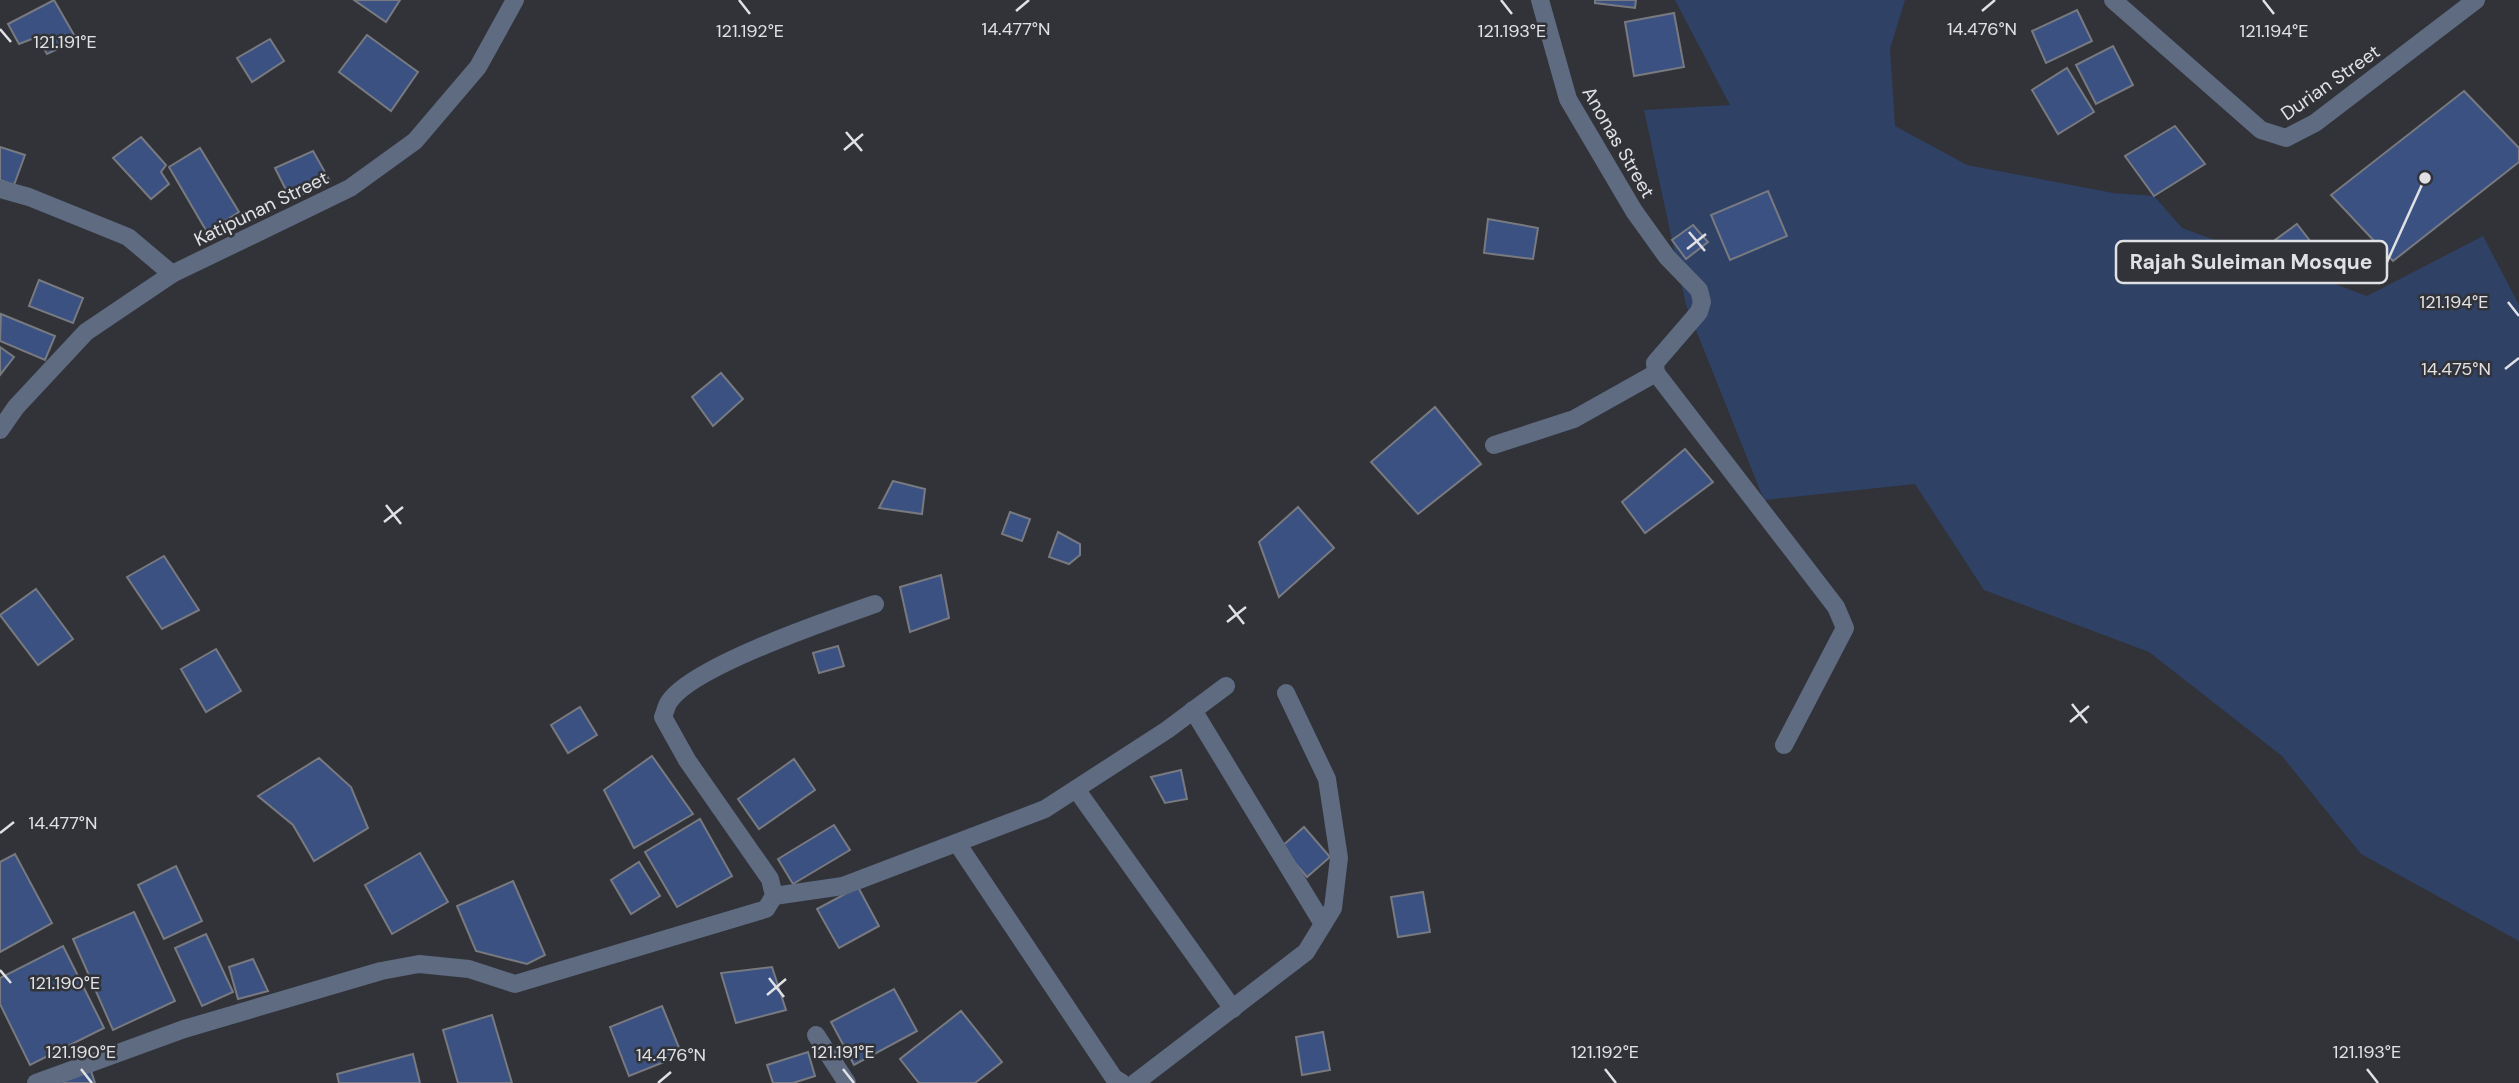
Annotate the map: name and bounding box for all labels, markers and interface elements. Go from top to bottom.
text: 14.477°N [982,17,1050,41]
text: 14.476°N [1947,17,2017,41]
text: 121.192°E [716,19,784,43]
text: 121.193°E [1478,19,1546,43]
text: 121.194°E [2240,19,2308,43]
text: 121.191°E [33,30,97,54]
street label: Durian Street [2276,39,2385,126]
street label: Anonas Street [1577,82,1661,202]
street label: Katipunan Street [190,165,333,252]
callout: Rajah Suleiman Mosque [2116,241,2387,283]
text: Rajah Suleiman Mosque [2130,248,2372,276]
text: 121.194°E [2420,290,2488,314]
text: 14.475°N [2421,357,2491,381]
text: 14.477°N [29,811,97,835]
text: 121.190°E [30,971,100,995]
text: 121.190°E [46,1040,116,1064]
text: 121.191°E [811,1040,875,1064]
text: 121.192°E [1571,1040,1639,1064]
text: 121.193°E [2333,1040,2401,1064]
text: 14.476°N [636,1043,706,1067]

